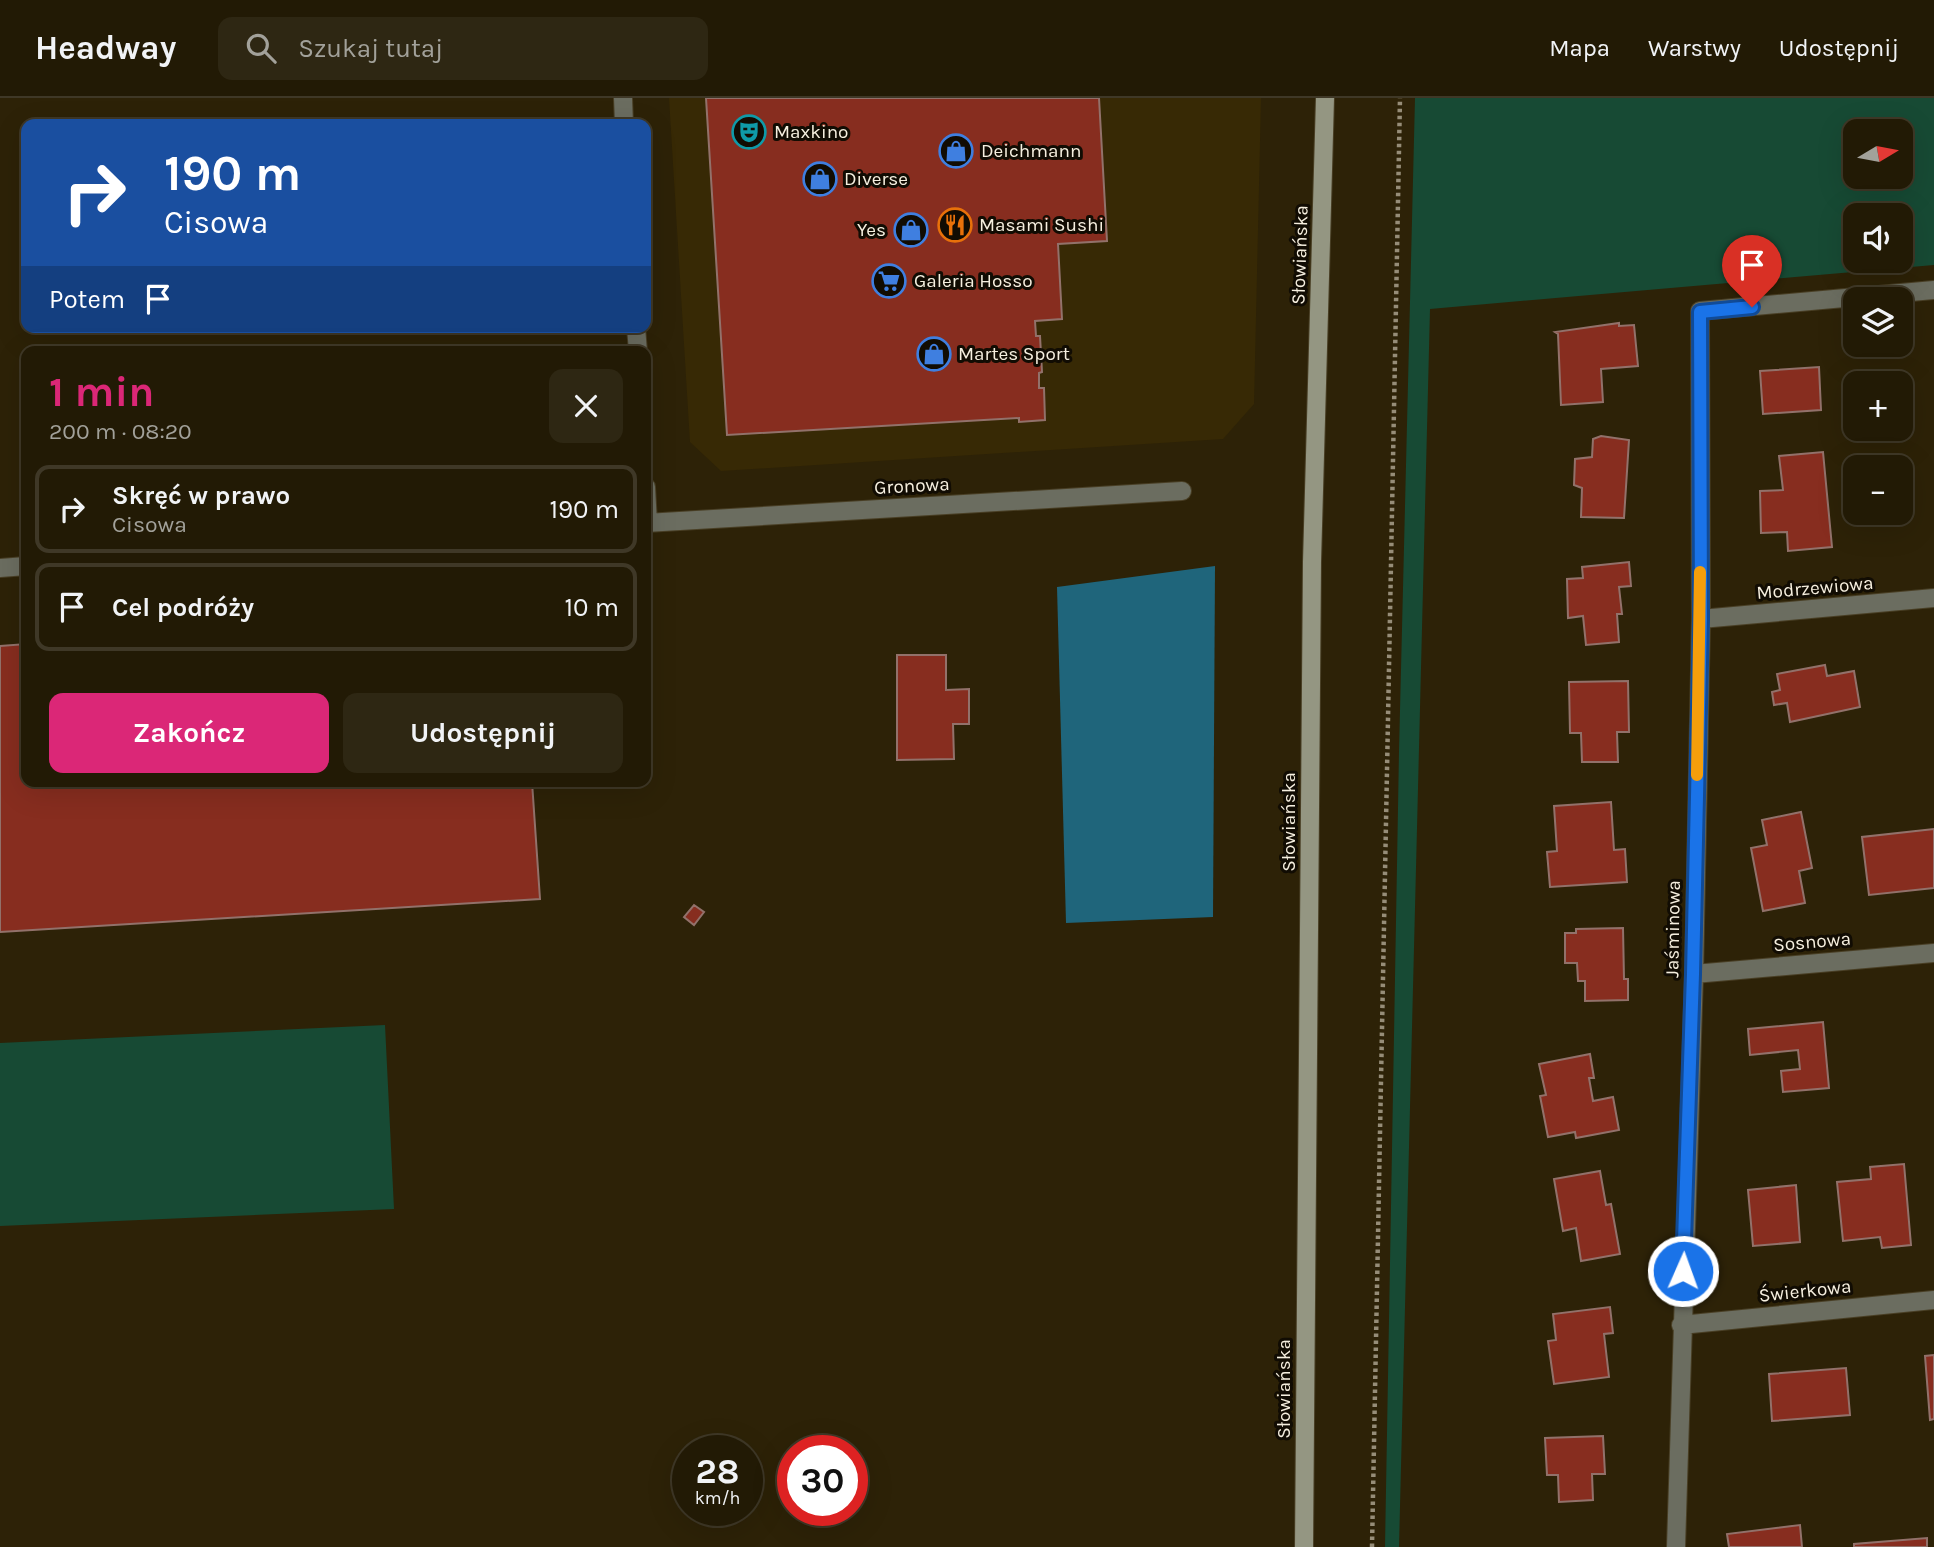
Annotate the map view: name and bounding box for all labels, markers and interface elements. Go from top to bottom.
search box [218,17,708,80]
text: Headway [35,29,176,67]
icon: search [242,29,280,67]
text: Szukaj tutaj [298,33,443,64]
text: Mapa [1549,34,1610,62]
text: Warstwy [1648,34,1741,62]
text: Udostępnij [1779,34,1899,62]
theatre icon: Maxkino [730,113,768,151]
north arrow [1843,119,1913,189]
map controls [1843,119,1913,525]
place label: Maxkino [774,121,849,143]
shop icon: Deichmann [937,132,975,170]
place label: Deichmann [981,140,1081,162]
text: 190 m [164,145,301,202]
icon: right [49,147,140,238]
shop icon: Diverse [801,160,839,198]
place label: Diverse [844,168,908,190]
button: sound [1843,203,1913,273]
text: Cisowa [164,204,268,241]
street label: Słowiańska [1287,205,1313,305]
restaurant icon: Masami Sushi [936,206,974,244]
shop icon: Yes [892,211,930,249]
place label: Masami Sushi [979,214,1104,236]
place label: Yes [857,219,886,241]
pin [1722,235,1782,307]
icon: arrive [1733,246,1771,284]
supermarket icon: Galeria Hosso [870,262,908,300]
place label: Galeria Hosso [914,270,1033,292]
icon: arrive [139,280,177,318]
text: Potem [49,284,125,315]
button: layers [1843,287,1913,357]
shop icon: Martes Sport [915,335,953,373]
place label: Martes Sport [958,343,1070,365]
text: 1 min [49,367,154,417]
button: close [549,369,623,443]
button: + [1843,371,1913,441]
text: 200 m · 08:20 [49,418,192,445]
button: − [1843,455,1913,525]
street label: Gronowa [874,473,950,499]
text: Skręć w prawo [112,480,290,511]
icon: right [53,490,91,528]
text: 190 m [549,494,619,525]
text: Cisowa [112,511,187,538]
street label: Modrzewiowa [1756,572,1874,604]
icon: arrive [53,588,91,626]
text: Cel podróży [112,592,254,623]
text: 10 m [564,592,619,623]
button: Zakończ [49,693,329,773]
button: Udostępnij [343,693,623,773]
street label: Słowiańska [1278,772,1300,872]
street label: Jaśminowa [1661,880,1685,978]
street label: Sosnowa [1772,928,1852,956]
position arrow [1646,1234,1720,1308]
street label: Świerkowa [1758,1274,1852,1307]
street label: Słowiańska [1273,1339,1295,1439]
speed limit sign: 30 [777,1435,868,1526]
text: 28 [696,1451,739,1492]
text: km/h [695,1487,740,1509]

